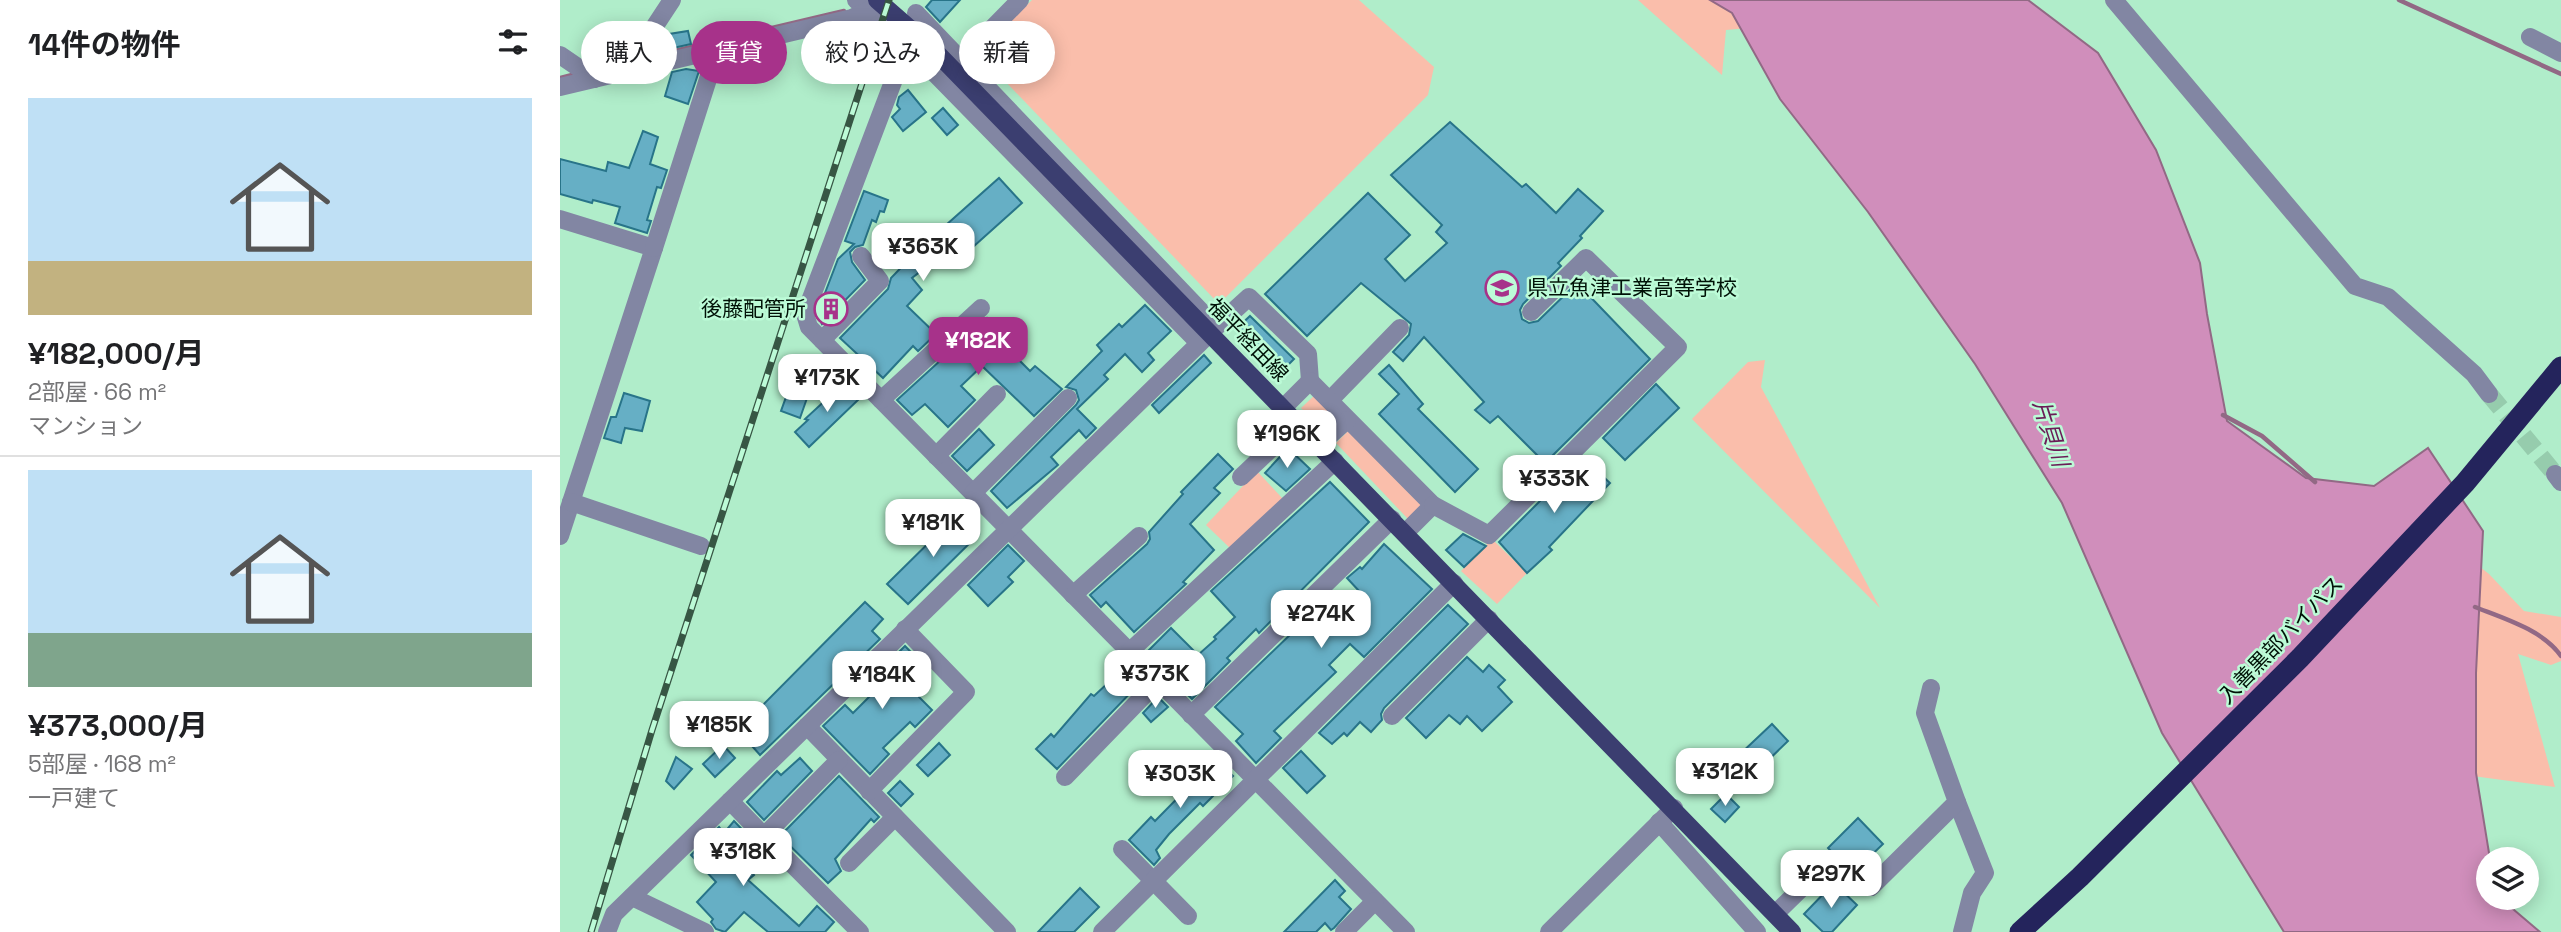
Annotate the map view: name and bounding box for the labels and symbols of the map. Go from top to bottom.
pin: ¥363K [874,224,972,283]
school or university icon: 県立魚津工業高等学校 [1483,269,1521,307]
place label: 県立魚津工業高等学校 [1527,274,1737,301]
building icon: 後藤配管所 [812,290,850,328]
street label: 福平経田線 [1202,293,1295,387]
place label: 後藤配管所 [701,295,806,322]
pin: ¥182K [929,318,1027,377]
pin: ¥173K [778,354,876,414]
water label: 片貝川 [2026,396,2077,473]
pin: ¥196K [1238,410,1336,470]
pin: ¥333K [1505,456,1603,515]
pin: ¥181K [884,500,982,559]
street label: 入善黒部バイパス [2213,570,2349,709]
pin: ¥274K [1272,590,1370,650]
pin: ¥373K [1106,650,1204,710]
pin: ¥184K [833,652,931,711]
pin: ¥185K [670,702,768,761]
pin: ¥312K [1676,748,1774,808]
pin: ¥303K [1131,750,1229,810]
pin: ¥318K [694,828,792,888]
pin: ¥297K [1782,850,1880,910]

